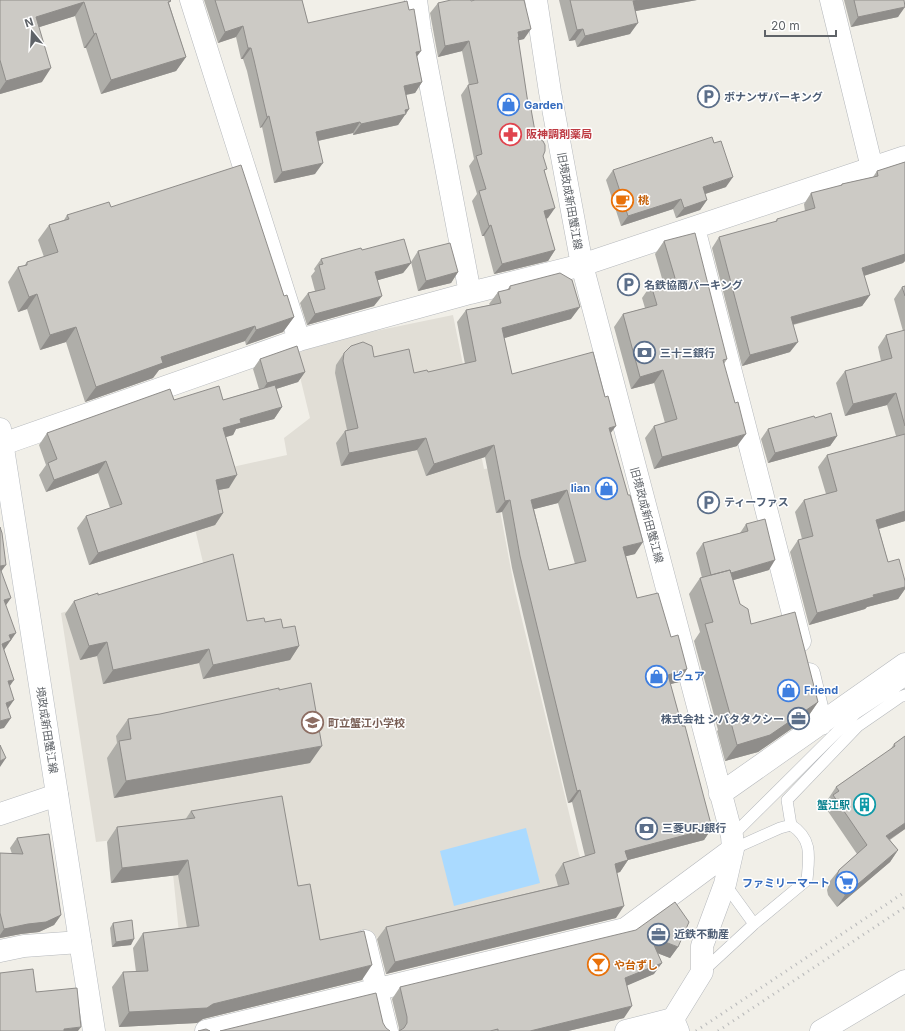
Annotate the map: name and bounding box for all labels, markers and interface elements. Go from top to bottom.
north arrow [12,12,52,52]
scale bar [765,12,836,38]
text: N [23,15,35,30]
text: 20 m [771,18,800,33]
parking icon: ボナンザパーキング [695,84,721,110]
place label: ボナンザパーキング [724,90,823,104]
shop icon: Garden [495,92,521,118]
place label: Garden [524,98,563,112]
pharmacy icon: 阪神調剤薬局 [497,121,523,147]
place label: 阪神調剤薬局 [526,127,592,141]
street label: 旧境政成新田蟹江線 [555,151,585,251]
cafe icon: 桃 [609,187,635,213]
place label: 桃 [638,193,649,207]
parking icon: 名鉄協商パーキング [616,272,642,298]
place label: 名鉄協商パーキング [644,278,743,292]
bank icon: 三十三銀行 [632,340,658,366]
place label: 三十三銀行 [660,346,715,360]
street label: 旧境政成新田蟹江線 [627,465,667,565]
shop icon: lian [593,475,619,501]
place label: lian [571,481,590,495]
parking icon: ティーファス [695,489,721,515]
place label: ティーファス [724,495,789,509]
shop icon: ピュア [644,663,670,689]
place label: ピュア [672,669,705,683]
shop icon: Friend [776,677,802,703]
place label: Friend [804,683,838,697]
street label: 境政成新田蟹江線 [33,685,61,775]
office icon: 株式会社 シバタタクシー [786,706,812,732]
school or university icon: 町立蟹江小学校 [300,710,326,736]
place label: 株式会社 シバタタクシー [661,712,784,726]
place label: 町立蟹江小学校 [328,716,405,730]
building icon: 蟹江駅 [852,792,878,818]
place label: 蟹江駅 [817,798,850,812]
bank icon: 三菱UFJ銀行 [633,815,659,841]
place label: 三菱UFJ銀行 [662,821,726,835]
supermarket icon: ファミリーマート [833,870,859,896]
place label: ファミリーマート [742,876,830,890]
office icon: 近鉄不動産 [646,921,672,947]
place label: 近鉄不動産 [674,927,729,941]
bar icon: や台ずし [586,952,612,978]
place label: や台ずし [614,958,658,972]

